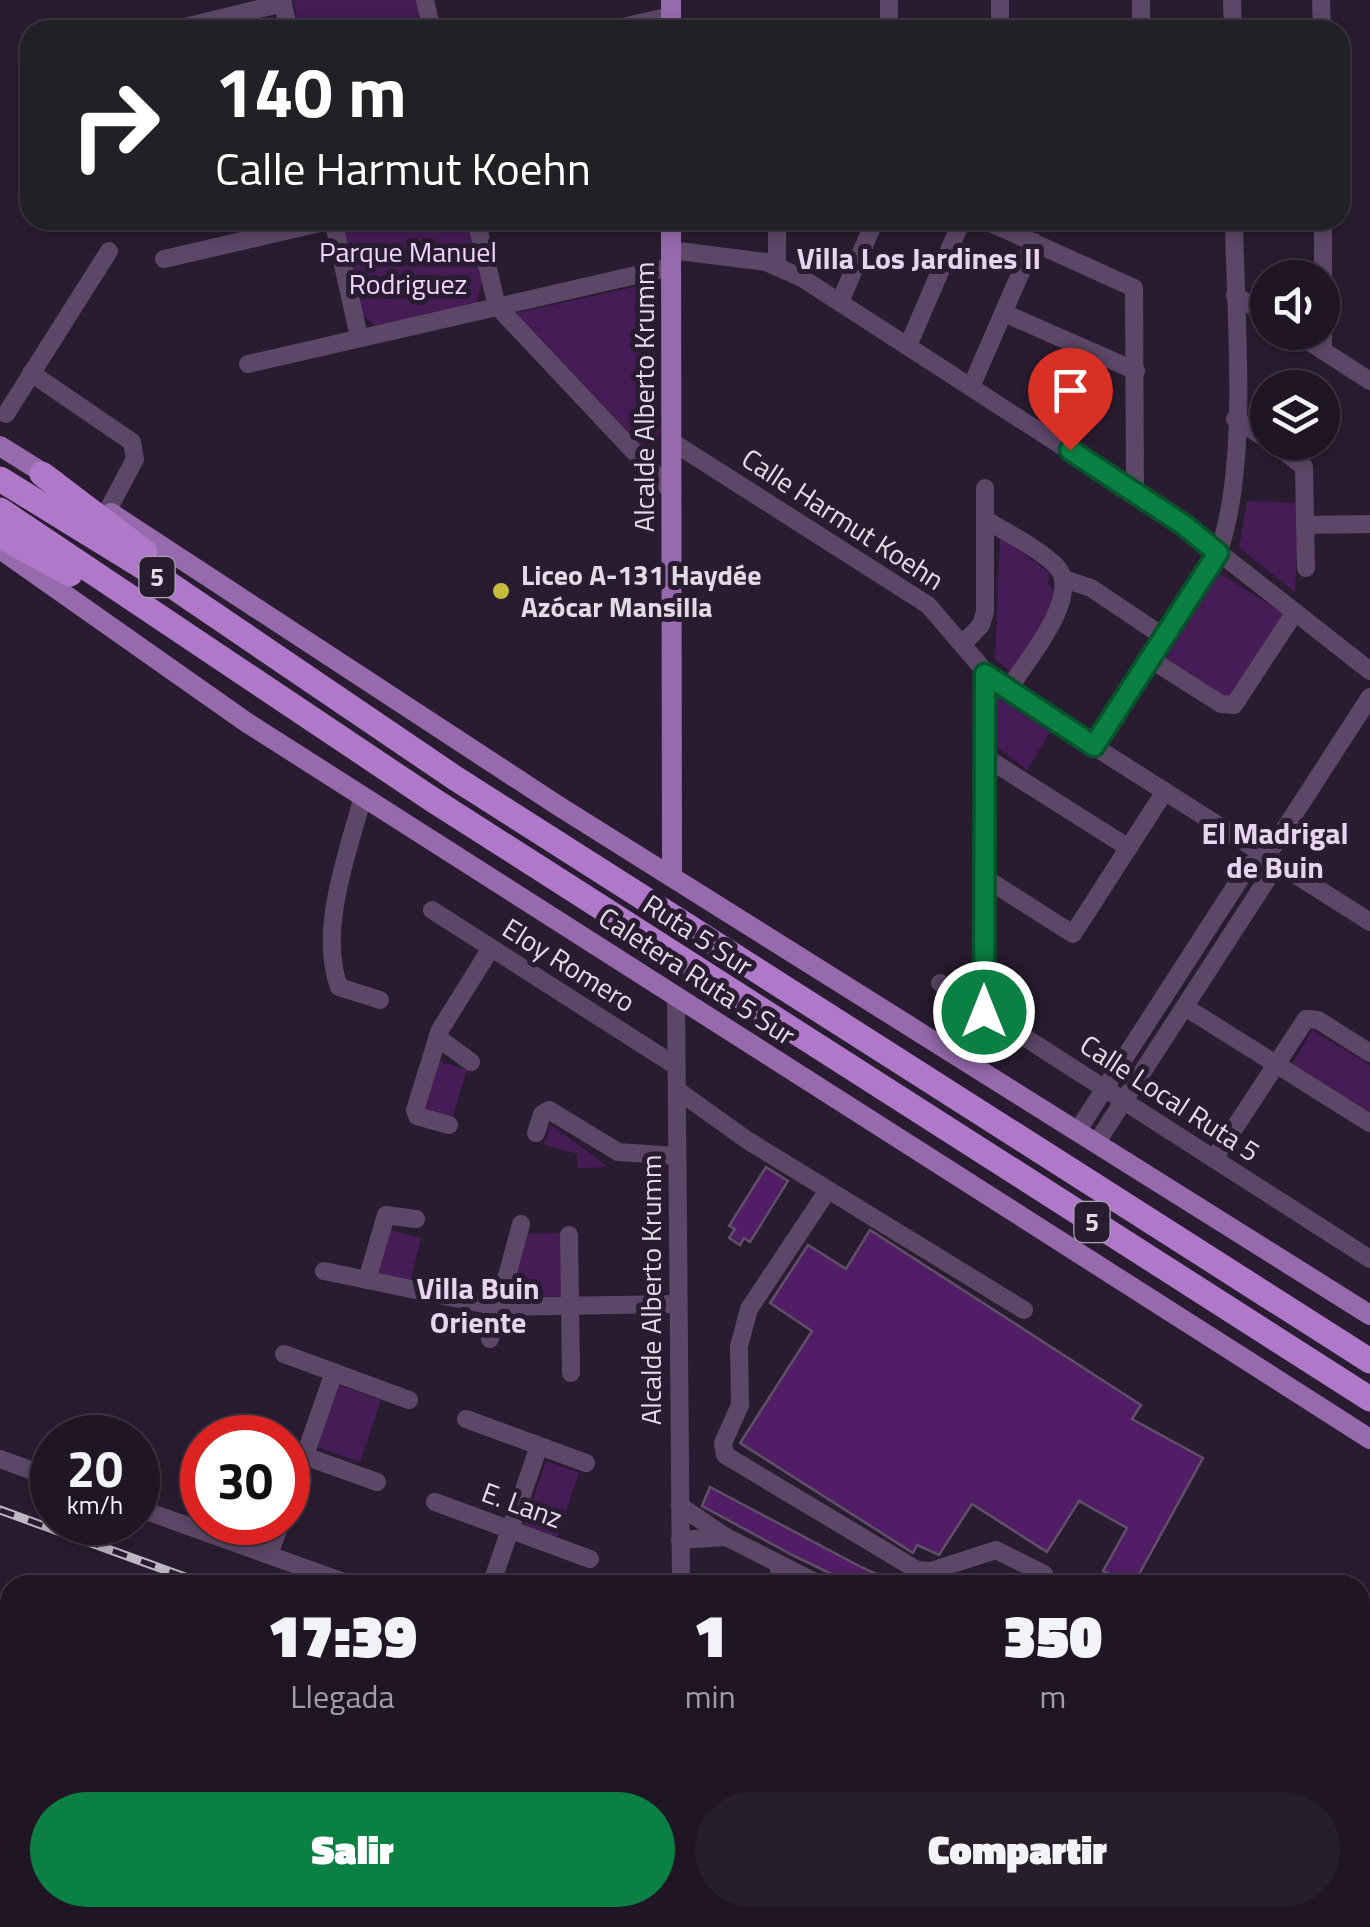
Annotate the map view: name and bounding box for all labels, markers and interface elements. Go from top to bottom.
text: 140 m [215,38,407,144]
icon: right [50,60,180,190]
text: Calle Harmut Koehn [215,134,591,202]
park label: Parque Manuel Rodriguez [319,230,497,305]
district label: Villa Los Jardines II [797,235,1041,281]
map controls [1250,260,1340,460]
button: sound [1250,260,1340,350]
street label: Alcalde Alberto Krumm [622,262,665,532]
pin [1028,348,1113,451]
icon: arrive [1043,363,1098,418]
button: layers [1250,370,1340,460]
street label: Calle Harmut Koehn [733,437,953,600]
place label: Liceo A-131 Haydée Azócar Mansilla [521,553,761,628]
road number: 5 [140,557,174,597]
marker: Liceo A-131 Haydée Azócar Mansilla [490,580,512,602]
district label: El Madrigal de Buin [1201,810,1349,890]
street label: Ruta 5 Sur [635,883,762,986]
street label: Caletera Ruta 5 Sur [590,896,805,1056]
street label: Eloy Romero [494,907,644,1022]
position arrow [932,960,1036,1064]
street label: Calle Local Ruta 5 [1072,1023,1269,1172]
street label: Alcalde Alberto Krumm [629,1155,672,1425]
road number: 5 [1074,1202,1110,1242]
district label: Villa Buin Oriente [416,1265,540,1345]
speed limit sign: 30 [180,1415,310,1545]
text: 20 [67,1430,123,1506]
street label: E. Lanz [476,1470,568,1539]
text: km/h [67,1486,123,1524]
text: 17:39 [268,1589,417,1680]
text: 1 [694,1589,727,1680]
text: 350 [1003,1589,1102,1680]
text: Llegada [290,1672,394,1720]
text: min [685,1672,736,1720]
text: m [1039,1672,1066,1720]
button: Salir [30,1792,675,1907]
button: Compartir [695,1792,1340,1907]

